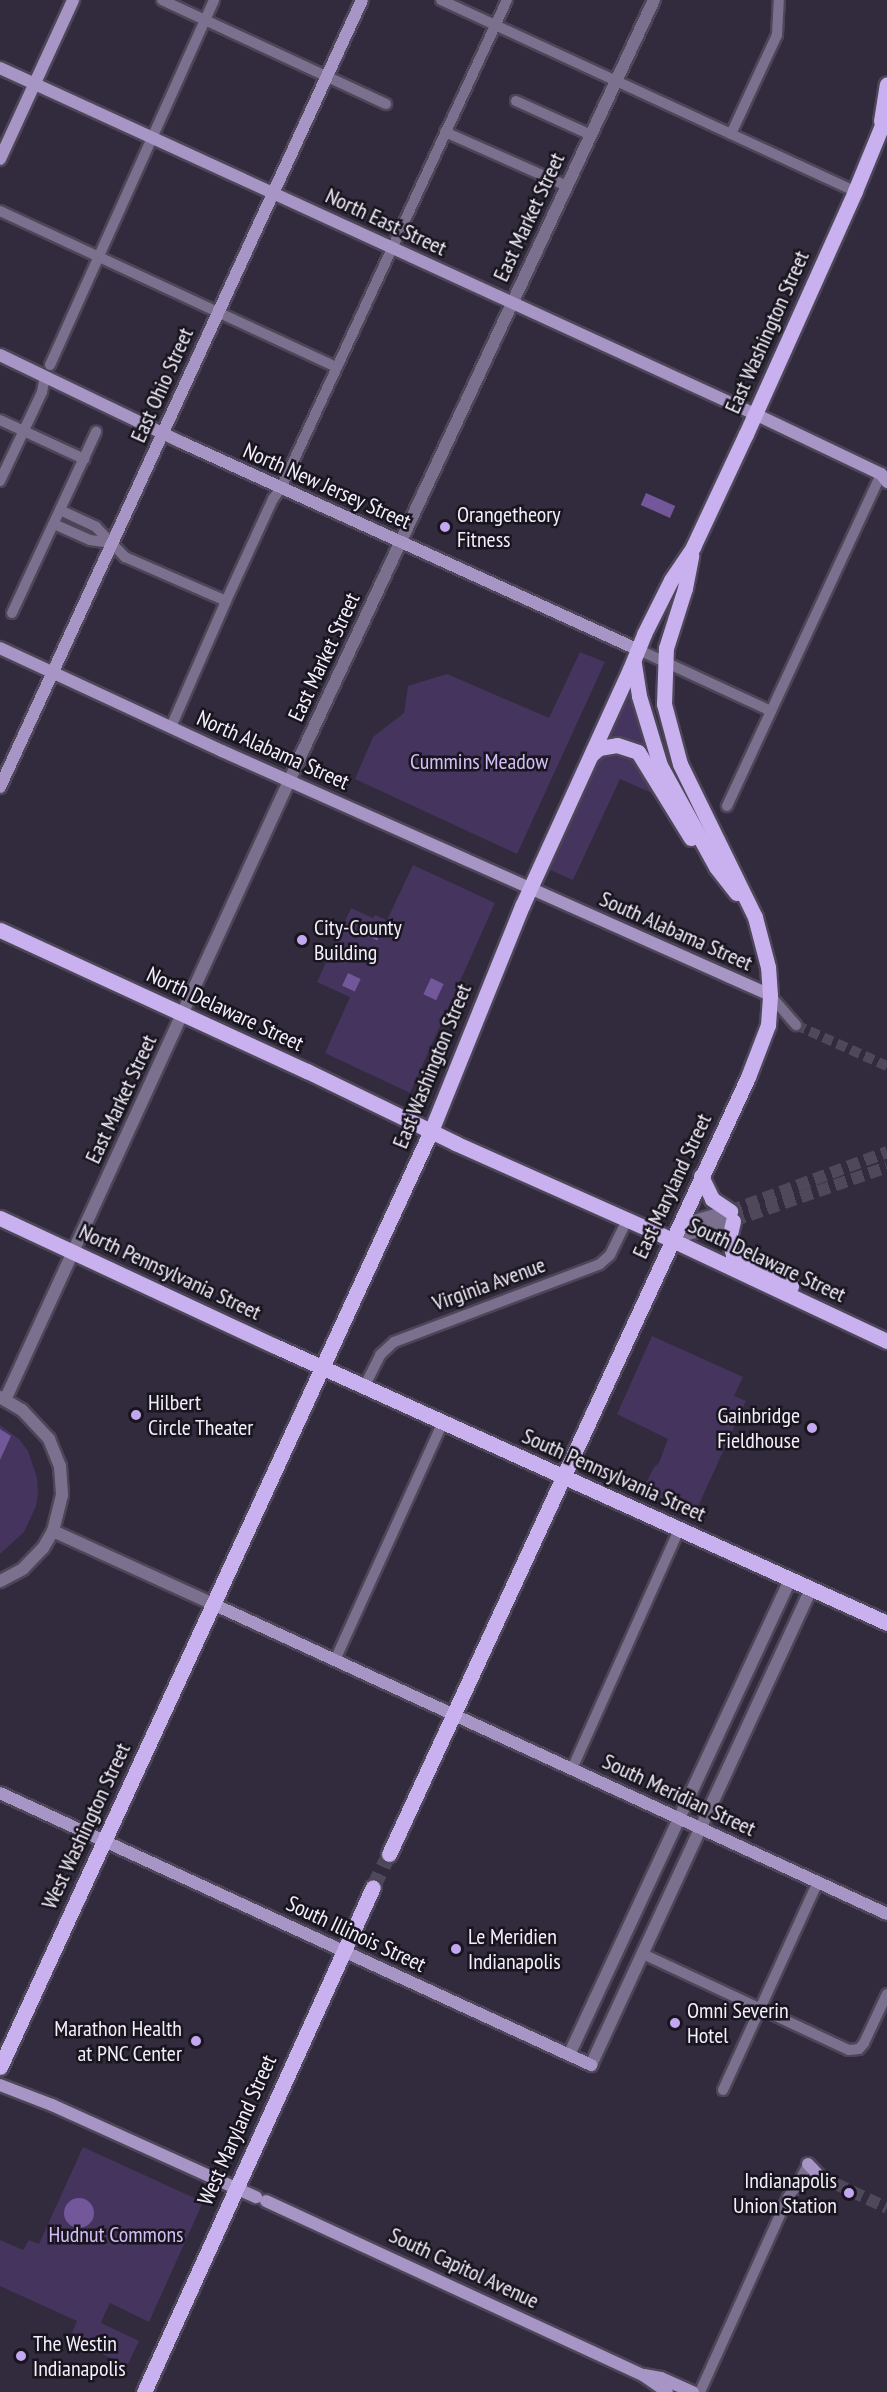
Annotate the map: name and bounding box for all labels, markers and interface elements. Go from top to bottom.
street label: East Market Street [488,148,570,286]
street label: North East Street [321,183,451,261]
street label: East Washington Street [719,246,815,418]
street label: East Ohio Street [125,324,199,446]
street label: North New Jersey Street [239,437,415,535]
place label: Orangetheory Fitness [457,501,561,552]
marker: Orangetheory Fitness [438,520,452,534]
street label: East Market Street [283,588,365,726]
street label: North Alabama Street [193,705,353,795]
park label: Cummins Meadow [410,749,548,775]
street label: South Alabama Street [595,885,757,977]
place label: City-County Building [314,914,402,966]
marker: City-County Building [295,933,309,947]
street label: North Delaware Street [142,961,308,1057]
street label: East Washington Street [387,980,477,1152]
street label: East Market Street [80,1030,162,1168]
street label: East Maryland Street [627,1109,717,1263]
street label: South Delaware Street [684,1212,850,1308]
street label: North Pennsylvania Street [75,1218,265,1326]
street label: Virginia Avenue [429,1251,549,1317]
place label: Hilbert Circle Theater [148,1389,254,1440]
place label: Gainbridge Fieldhouse [717,1402,800,1454]
marker: Hilbert Circle Theater [129,1408,143,1422]
marker: Gainbridge Fieldhouse [805,1421,819,1435]
street label: South Pennsylvania Street [518,1423,710,1527]
street label: West Washington Street [36,1739,136,1913]
street label: South Meridian Street [598,1748,760,1842]
street label: South Illinois Street [282,1890,430,1978]
place label: Le Meridien Indianapolis [468,1923,561,1975]
marker: Le Meridien Indianapolis [449,1942,463,1956]
place label: Omni Severin Hotel [687,1997,789,2048]
place label: Marathon Health at PNC Center [54,2015,182,2066]
marker: Omni Severin Hotel [668,2016,682,2030]
marker: Marathon Health at PNC Center [187,2032,205,2050]
street label: West Maryland Street [192,2051,282,2209]
place label: Indianapolis Union Station [733,2167,837,2218]
marker: Indianapolis Union Station [842,2186,856,2200]
park label: Hudnut Commons [49,2222,183,2248]
street label: South Capitol Avenue [385,2222,543,2314]
place label: The Westin Indianapolis [33,2330,126,2382]
marker: The Westin Indianapolis [14,2349,28,2363]

